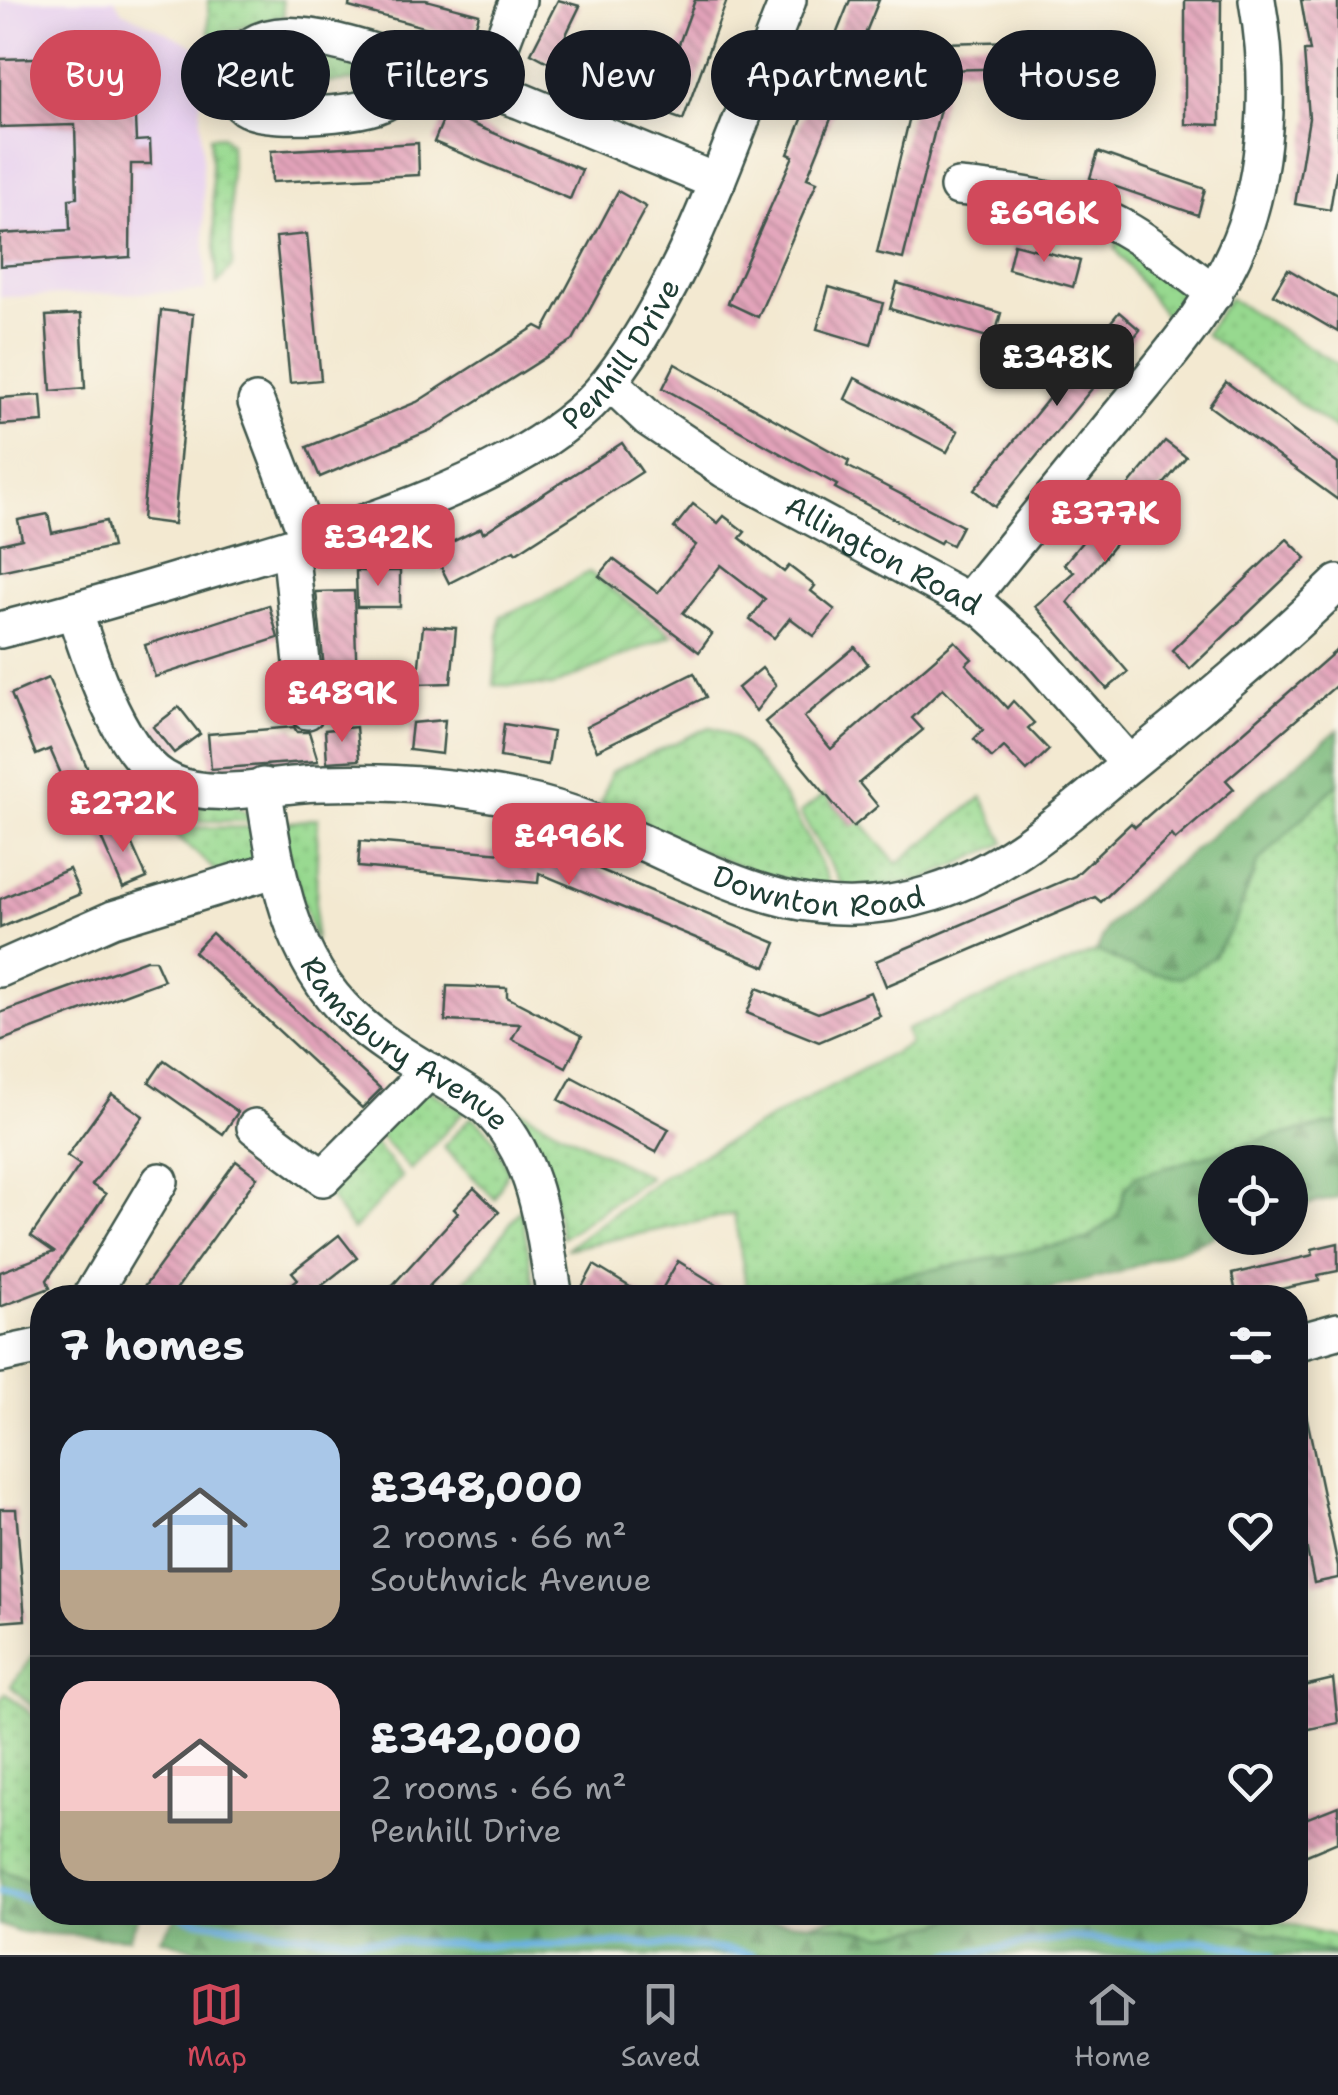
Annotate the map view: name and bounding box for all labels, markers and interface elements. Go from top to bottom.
chip: Buy [30,30,161,120]
chip: Rent [181,30,330,120]
chip: Filters [350,30,525,120]
chip: New [545,30,691,120]
chip: Apartment [711,30,963,120]
chip: House [983,30,1156,120]
pin: £696K [974,180,1114,265]
text: £696K [989,191,1099,234]
street label: Penhill Drive [553,271,690,440]
pin: £348K [987,324,1127,409]
text: £348K [1002,335,1112,378]
pin: £377K [1035,480,1175,565]
street label: Allington Road [778,485,989,625]
text: £377K [1051,491,1159,534]
pin: £342K [308,504,448,589]
text: £342K [324,515,432,558]
pin: £489K [272,660,412,745]
text: £489K [287,671,397,714]
pin: £272K [53,770,193,855]
text: £272K [69,781,177,824]
pin: £496K [499,803,639,888]
text: £496K [514,814,624,857]
street label: Downton Road [706,855,929,926]
street label: Ramsbury Avenue [291,949,519,1139]
map controls [1198,1145,1308,1255]
button: locate [1198,1145,1308,1255]
text: 7 homes [60,1317,245,1373]
icon: filters [1223,1318,1278,1373]
text: £348,000 [370,1459,583,1515]
icon: home [140,1470,260,1590]
icon: heart [1223,1503,1278,1558]
text: 2 rooms · 66 m² [370,1515,627,1558]
text: Southwick Avenue [370,1558,652,1601]
text: £342,000 [370,1710,582,1766]
icon: home [140,1721,260,1841]
icon: heart [1223,1754,1278,1809]
text: 2 rooms · 66 m² [370,1766,627,1809]
text: Penhill Drive [370,1809,562,1852]
tab: Map [187,1977,247,2075]
tab: Saved [621,1977,700,2075]
tab: Home [1074,1977,1151,2075]

